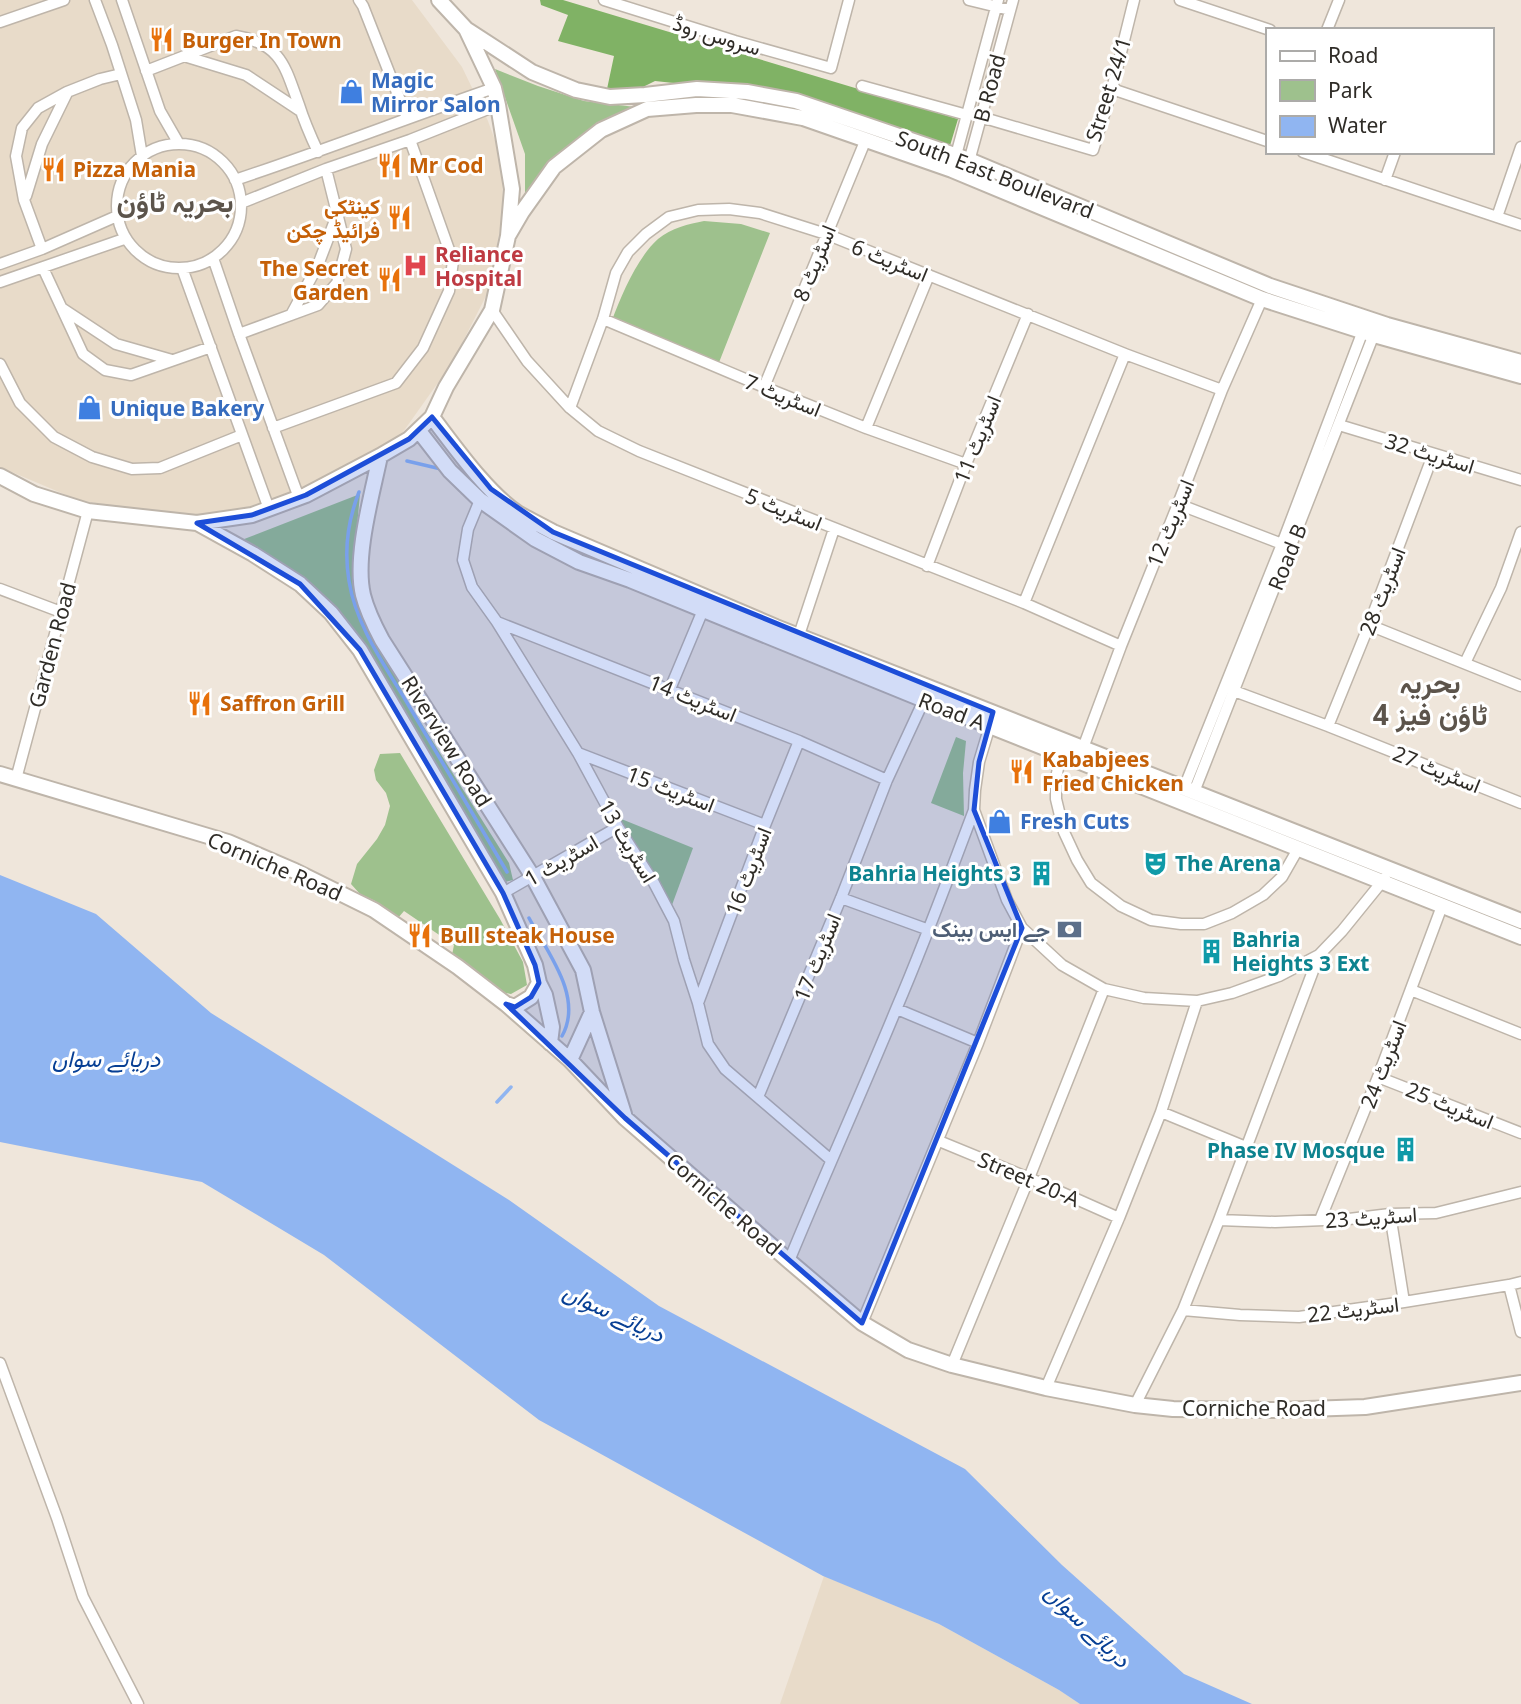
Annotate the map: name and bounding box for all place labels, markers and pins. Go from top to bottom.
restaurant icon: Burger In Town [148,26,176,54]
place label: Burger In Town [182,26,342,54]
place label: Magic Mirror Salon [371,66,501,118]
shop icon: Magic Mirror Salon [337,78,365,106]
restaurant icon: Mr Cod [375,151,403,179]
place label: Mr Cod [409,151,484,179]
restaurant icon: Pizza Mania [39,155,67,183]
place label: Pizza Mania [73,155,196,183]
place label: کینٹکی فرائیڈ چکن [286,192,380,245]
restaurant icon: کینٹکی فرائیڈ چکن [386,204,414,232]
place label: Reliance Hospital [435,240,523,292]
hospital icon: Reliance Hospital [401,252,429,280]
place label: The Secret Garden [260,254,369,306]
restaurant icon: The Secret Garden [375,266,403,294]
shop icon: Unique Bakery [76,394,104,422]
place label: Unique Bakery [110,394,264,422]
restaurant icon: Saffron Grill [186,689,214,717]
place label: Saffron Grill [220,689,345,717]
place label: Kababjees Fried Chicken [1042,745,1184,797]
restaurant icon: Kababjees Fried Chicken [1008,757,1036,785]
shop icon: Fresh Cuts [986,807,1014,835]
place label: Fresh Cuts [1020,807,1129,835]
theatre icon: The Arena [1141,849,1169,877]
place label: The Arena [1175,849,1281,877]
place label: Bahria Heights 3 [848,859,1021,887]
building icon: Bahria Heights 3 [1027,859,1055,887]
place label: جے ایس بینک [932,915,1050,943]
bank icon: جے ایس بینک [1056,915,1084,943]
restaurant icon: Bull steak House [406,921,434,949]
place label: Bull steak House [440,921,615,949]
place label: Bahria Heights 3 Ext [1232,925,1369,977]
building icon: Bahria Heights 3 Ext [1198,937,1226,965]
place label: Phase IV Mosque [1207,1136,1385,1164]
building icon: Phase IV Mosque [1391,1136,1419,1164]

